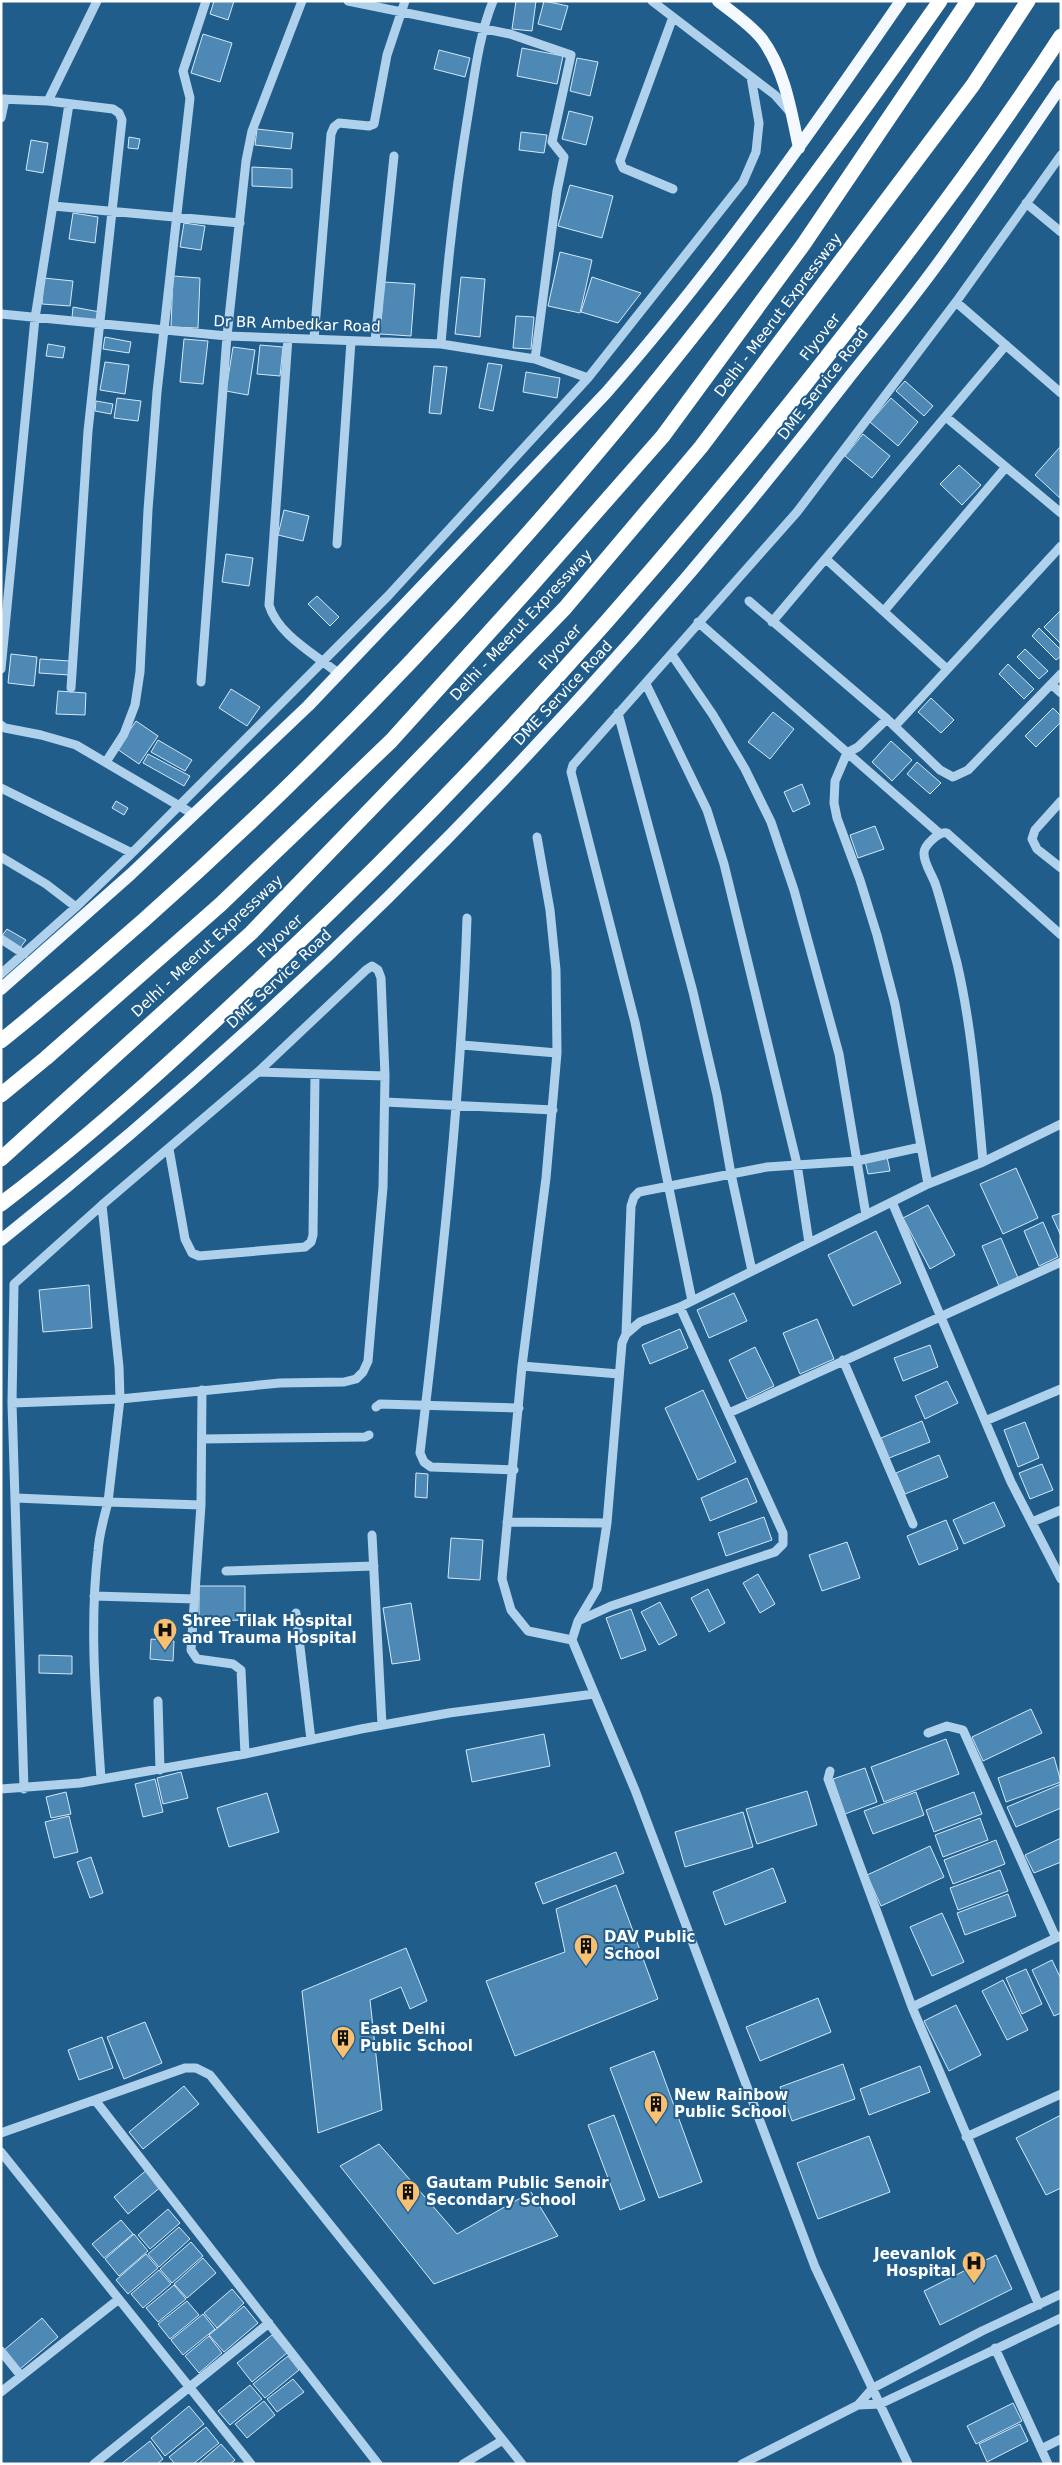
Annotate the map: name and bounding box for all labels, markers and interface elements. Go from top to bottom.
street label: Delhi - Meerut Expressway [711,230,846,400]
street label: Flyover [796,309,845,364]
street label: Dr BR Ambedkar Road [213,312,381,336]
street label: DME Service Road [774,325,872,443]
street label: Delhi - Meerut Expressway [446,546,596,704]
street label: Flyover [535,620,586,674]
street label: DME Service Road [510,637,616,749]
street label: Delhi - Meerut Expressway [128,871,286,1021]
street label: Flyover [254,910,307,961]
street label: DME Service Road [223,926,335,1032]
place label: Shree Tilak Hospital and Trauma Hospital [182,1612,357,1647]
hospital icon: Shree Tilak Hospital and Trauma Hospital [152,1617,178,1651]
place label: DAV Public School [604,1928,695,1963]
building icon: DAV Public School [573,1933,599,1967]
place label: East Delhi Public School [360,2020,473,2055]
building icon: East Delhi Public School [330,2025,356,2059]
place label: New Rainbow Public School [674,2086,788,2121]
building icon: New Rainbow Public School [643,2091,669,2125]
place label: Gautam Public Senoir Secondary School [426,2174,609,2209]
building icon: Gautam Public Senoir Secondary School [395,2179,421,2213]
place label: Jeevanlok Hospital [873,2245,957,2280]
hospital icon: Jeevanlok Hospital [961,2250,987,2284]

